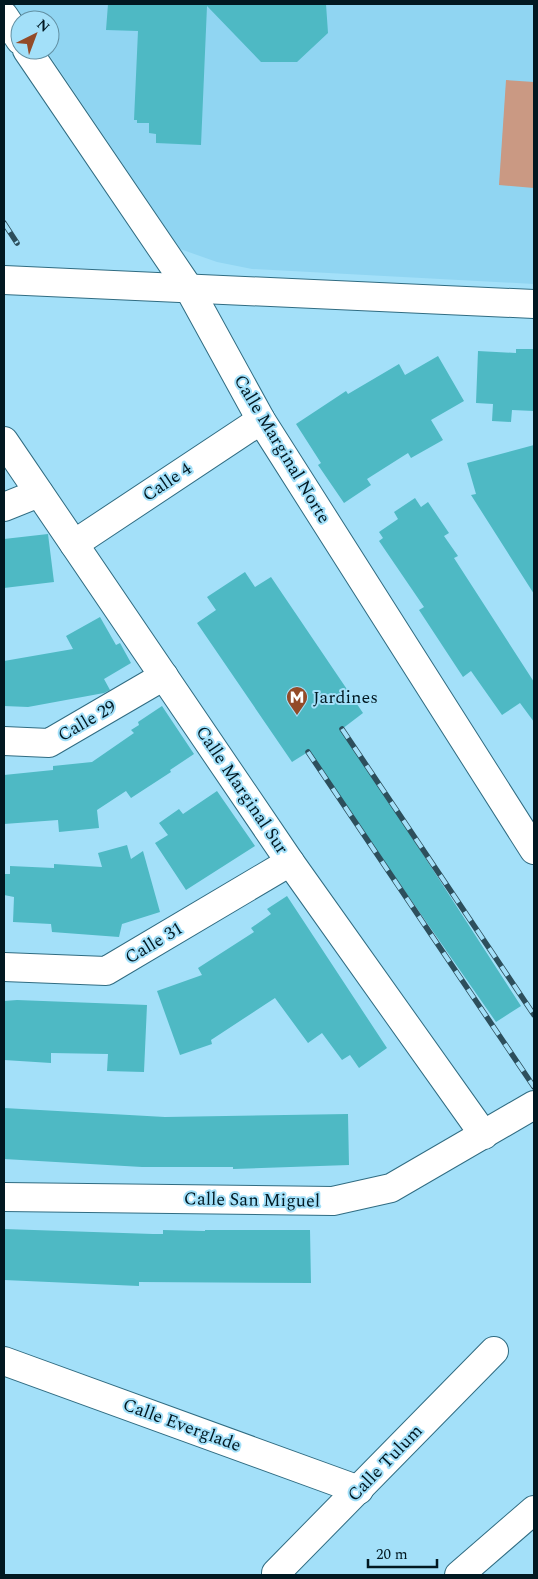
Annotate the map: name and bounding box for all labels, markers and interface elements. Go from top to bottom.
north arrow [10,10,60,60]
text: N [32,14,55,37]
street label: Calle Marginal Norte [227,369,337,529]
street label: Calle 4 [137,456,197,508]
place label: Jardines [313,684,378,711]
metro station icon: Jardines [285,685,309,716]
street label: Calle 29 [53,693,121,749]
street label: Calle Marginal Sur [189,720,295,860]
street label: Calle 31 [120,915,188,971]
street label: Calle San Miguel [184,1185,320,1215]
street label: Calle Everglade [119,1391,245,1459]
street label: Calle Tulum [341,1418,429,1508]
scale bar [368,1536,437,1568]
text: 20 m [376,1543,408,1566]

